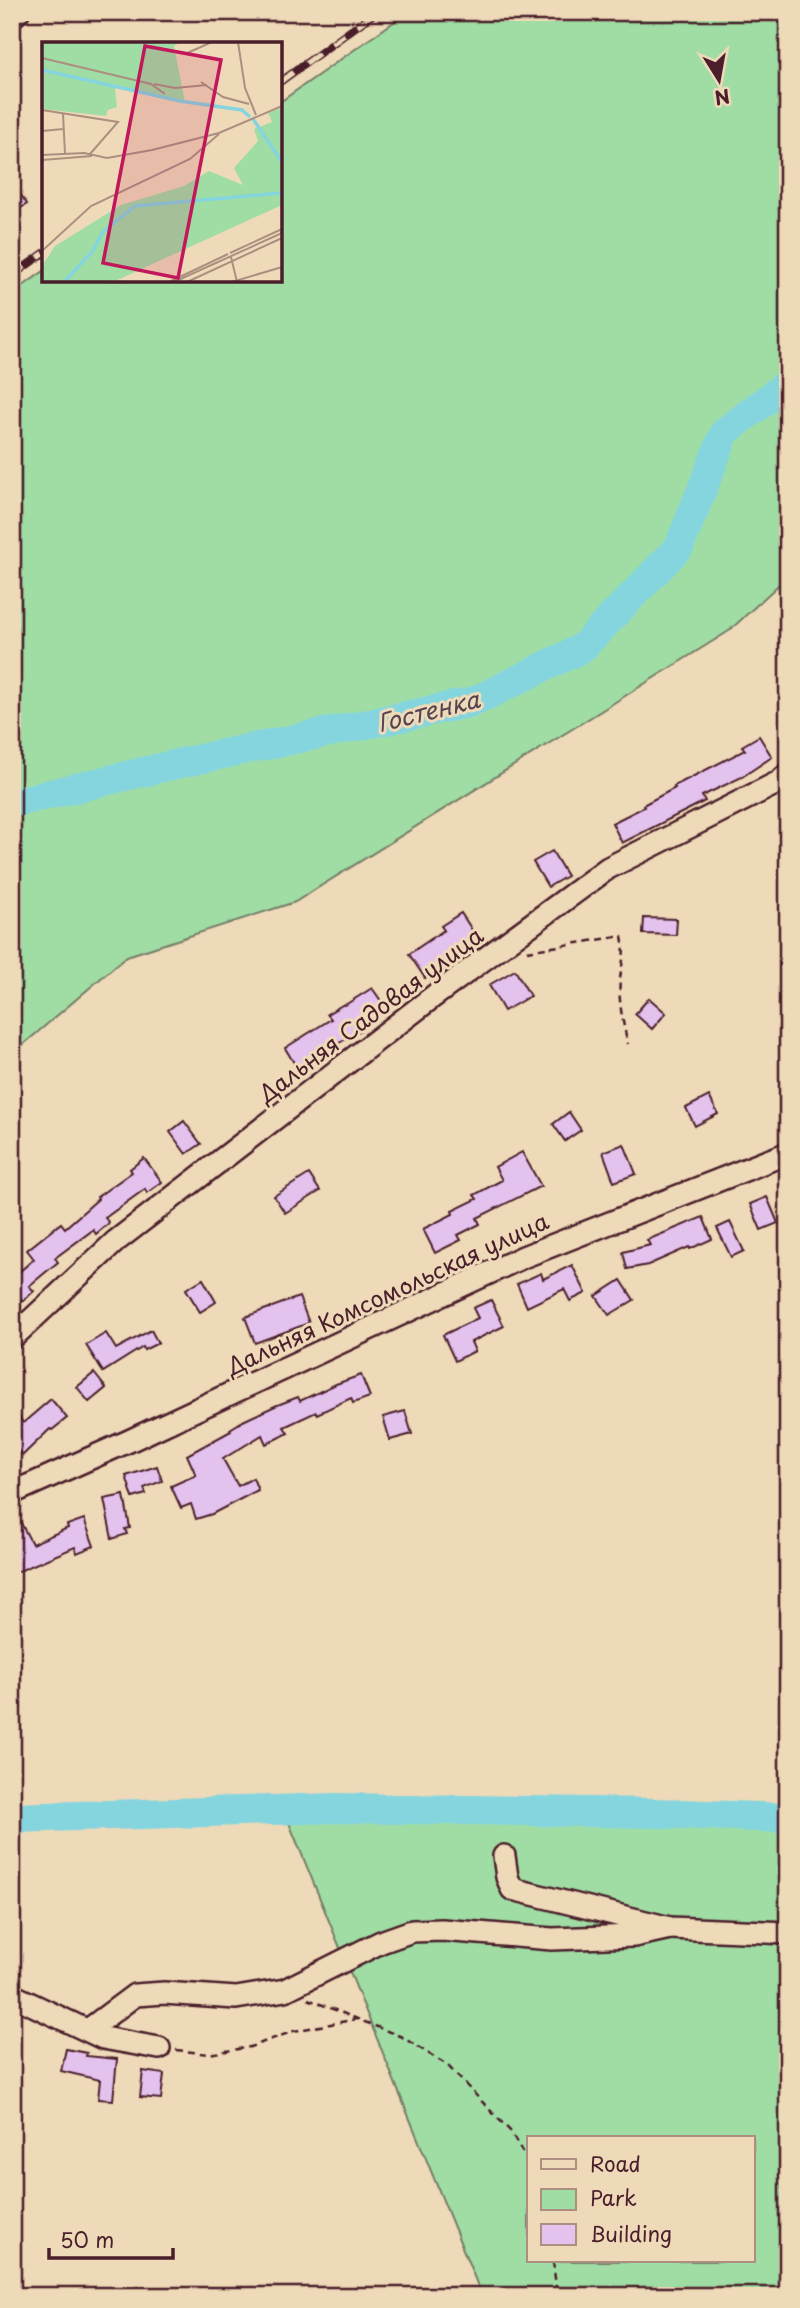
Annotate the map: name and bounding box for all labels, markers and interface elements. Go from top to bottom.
inset map [42,42,282,282]
north arrow [684,46,754,116]
text: N [712,82,732,113]
water label: Гостенка [373,680,484,740]
street label: Дальняя Садовая улица [249,917,490,1111]
street label: Дальняя Комсомольская улица [219,1203,554,1384]
legend [527,2136,754,2262]
text: Road [590,2147,641,2179]
text: Park [590,2181,637,2213]
scale bar [49,2217,173,2261]
text: Building [590,2217,672,2249]
text: 50 m [60,2223,114,2255]

